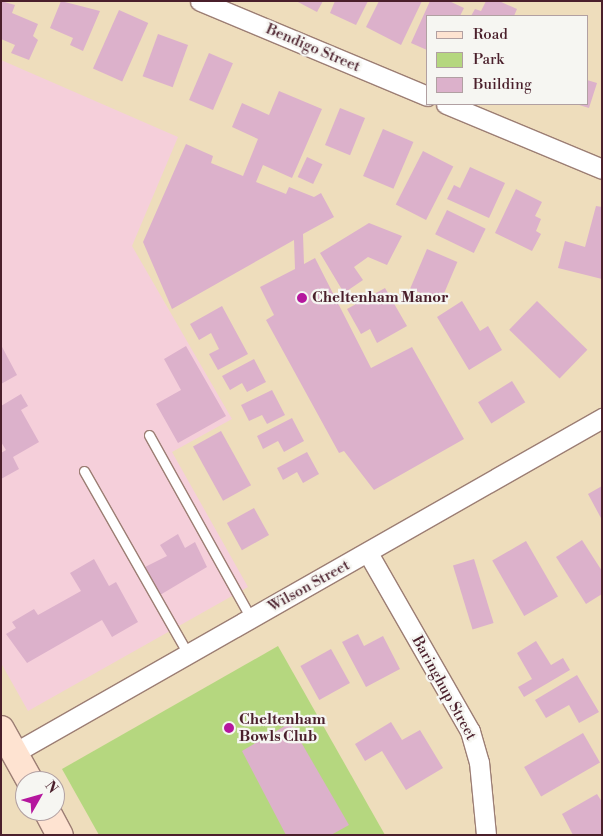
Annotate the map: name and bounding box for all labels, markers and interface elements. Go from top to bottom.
legend [426,15,588,105]
street label: Bendigo Street [263,20,363,76]
text: Road [473,25,508,44]
text: Park [473,50,504,69]
text: Building [473,75,532,94]
place label: Cheltenham Manor [312,289,449,307]
marker: Cheltenham Manor [296,292,308,304]
street label: Wilson Street [265,556,353,616]
street label: Baringhup Street [408,633,480,743]
place label: Cheltenham Bowls Club [239,710,326,745]
marker: Cheltenham Bowls Club [223,722,235,734]
north arrow [15,771,65,821]
text: N [41,777,62,797]

